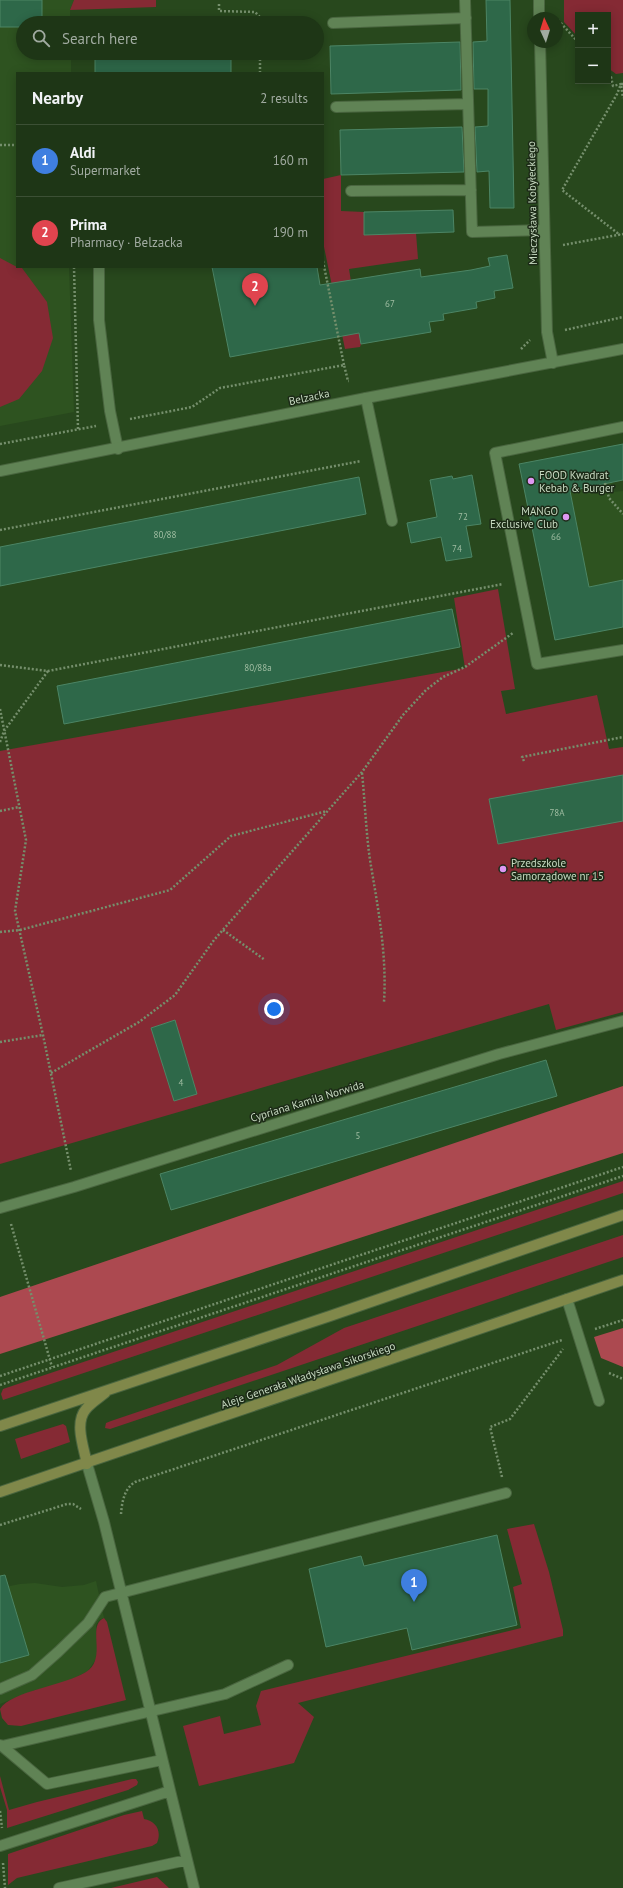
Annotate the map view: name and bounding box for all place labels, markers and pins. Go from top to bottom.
pin: 2 [242,273,268,306]
place label: FOOD Kwadrat Kebab & Burger [539,468,615,495]
marker: FOOD Kwadrat Kebab & Burger [526,476,536,486]
place label: MANGO Exclusive Club [490,504,558,531]
marker: MANGO Exclusive Club [561,512,571,522]
place label: Przedszkole Samorządowe nr 15 [511,856,604,883]
marker: Przedszkole Samorządowe nr 15 [498,864,508,874]
pin: 1 [401,1569,427,1602]

